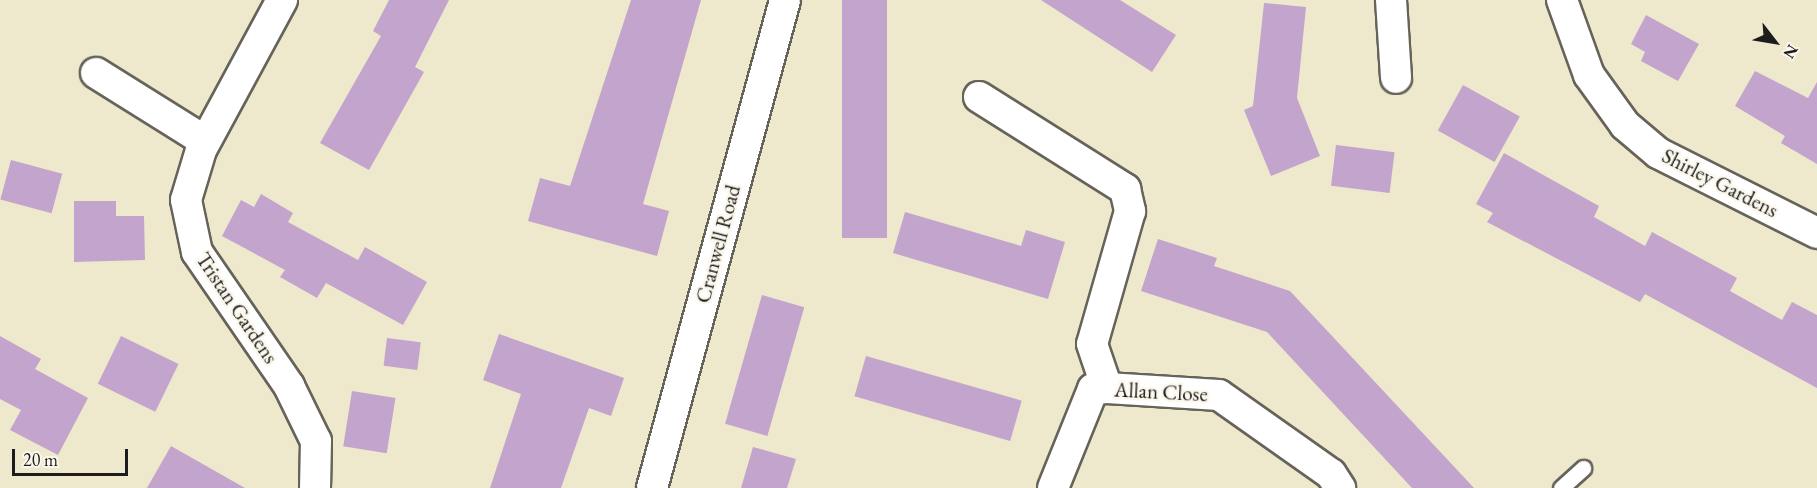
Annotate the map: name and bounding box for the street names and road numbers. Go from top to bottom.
street label: Shirley Gardens [1658,143,1782,223]
street label: Cranwell Road [690,182,746,306]
street label: Tristan Gardens [191,248,283,368]
street label: Allan Close [1114,377,1208,407]

